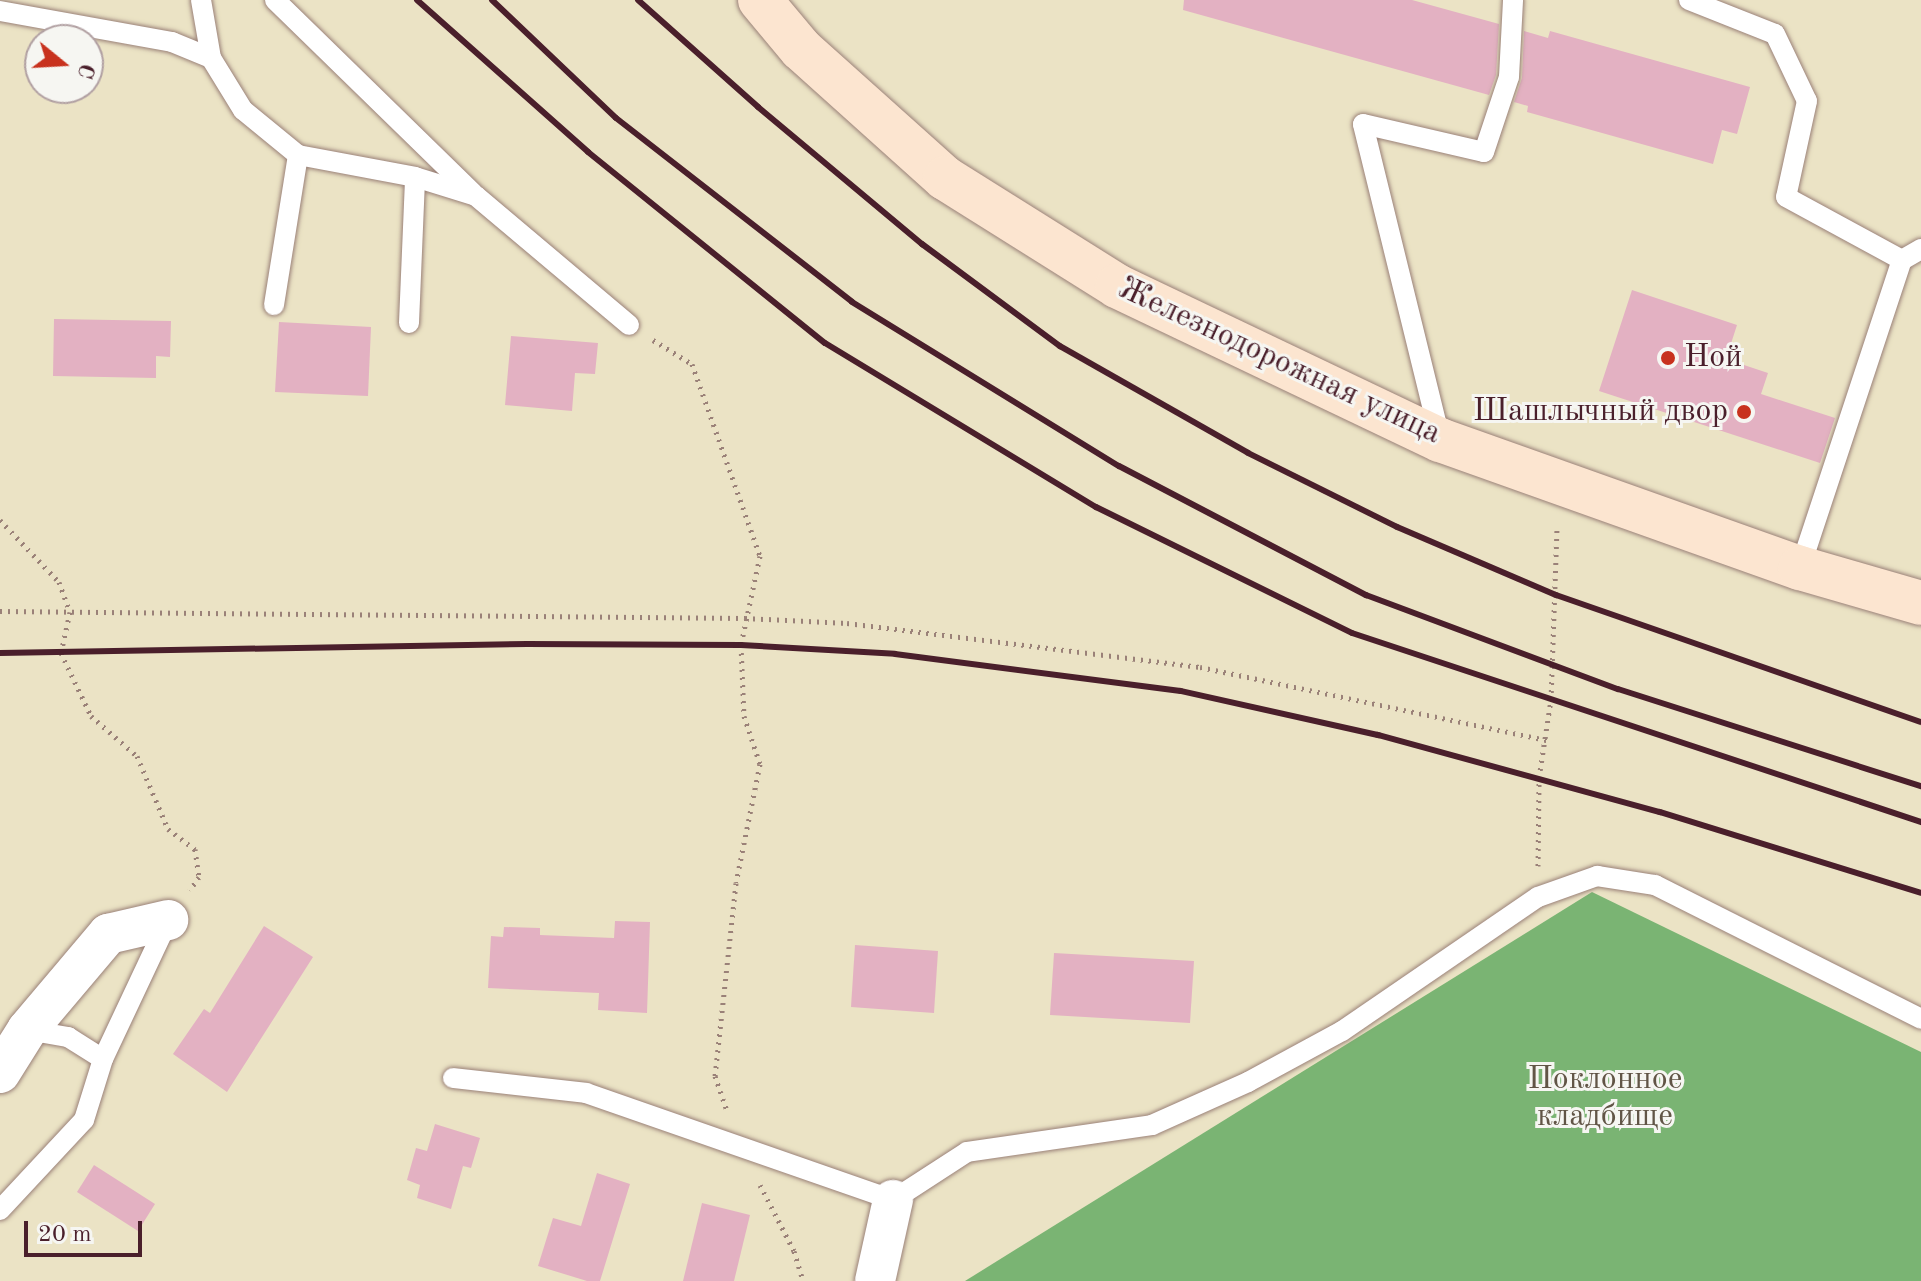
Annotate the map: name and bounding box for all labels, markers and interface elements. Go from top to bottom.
north arrow [24,24,104,104]
text: С [72,60,98,81]
street label: Железнодорожная улица [1111,270,1447,454]
place label: Ной [1684,339,1742,377]
marker: Ной [1659,349,1677,367]
place label: Шашлычный двор [1473,393,1728,431]
marker: Шашлычный двор [1735,403,1753,421]
park label: Поклонное кладбище [1528,1062,1682,1137]
scale bar [28,1205,146,1255]
text: 20 m [38,1223,92,1247]

